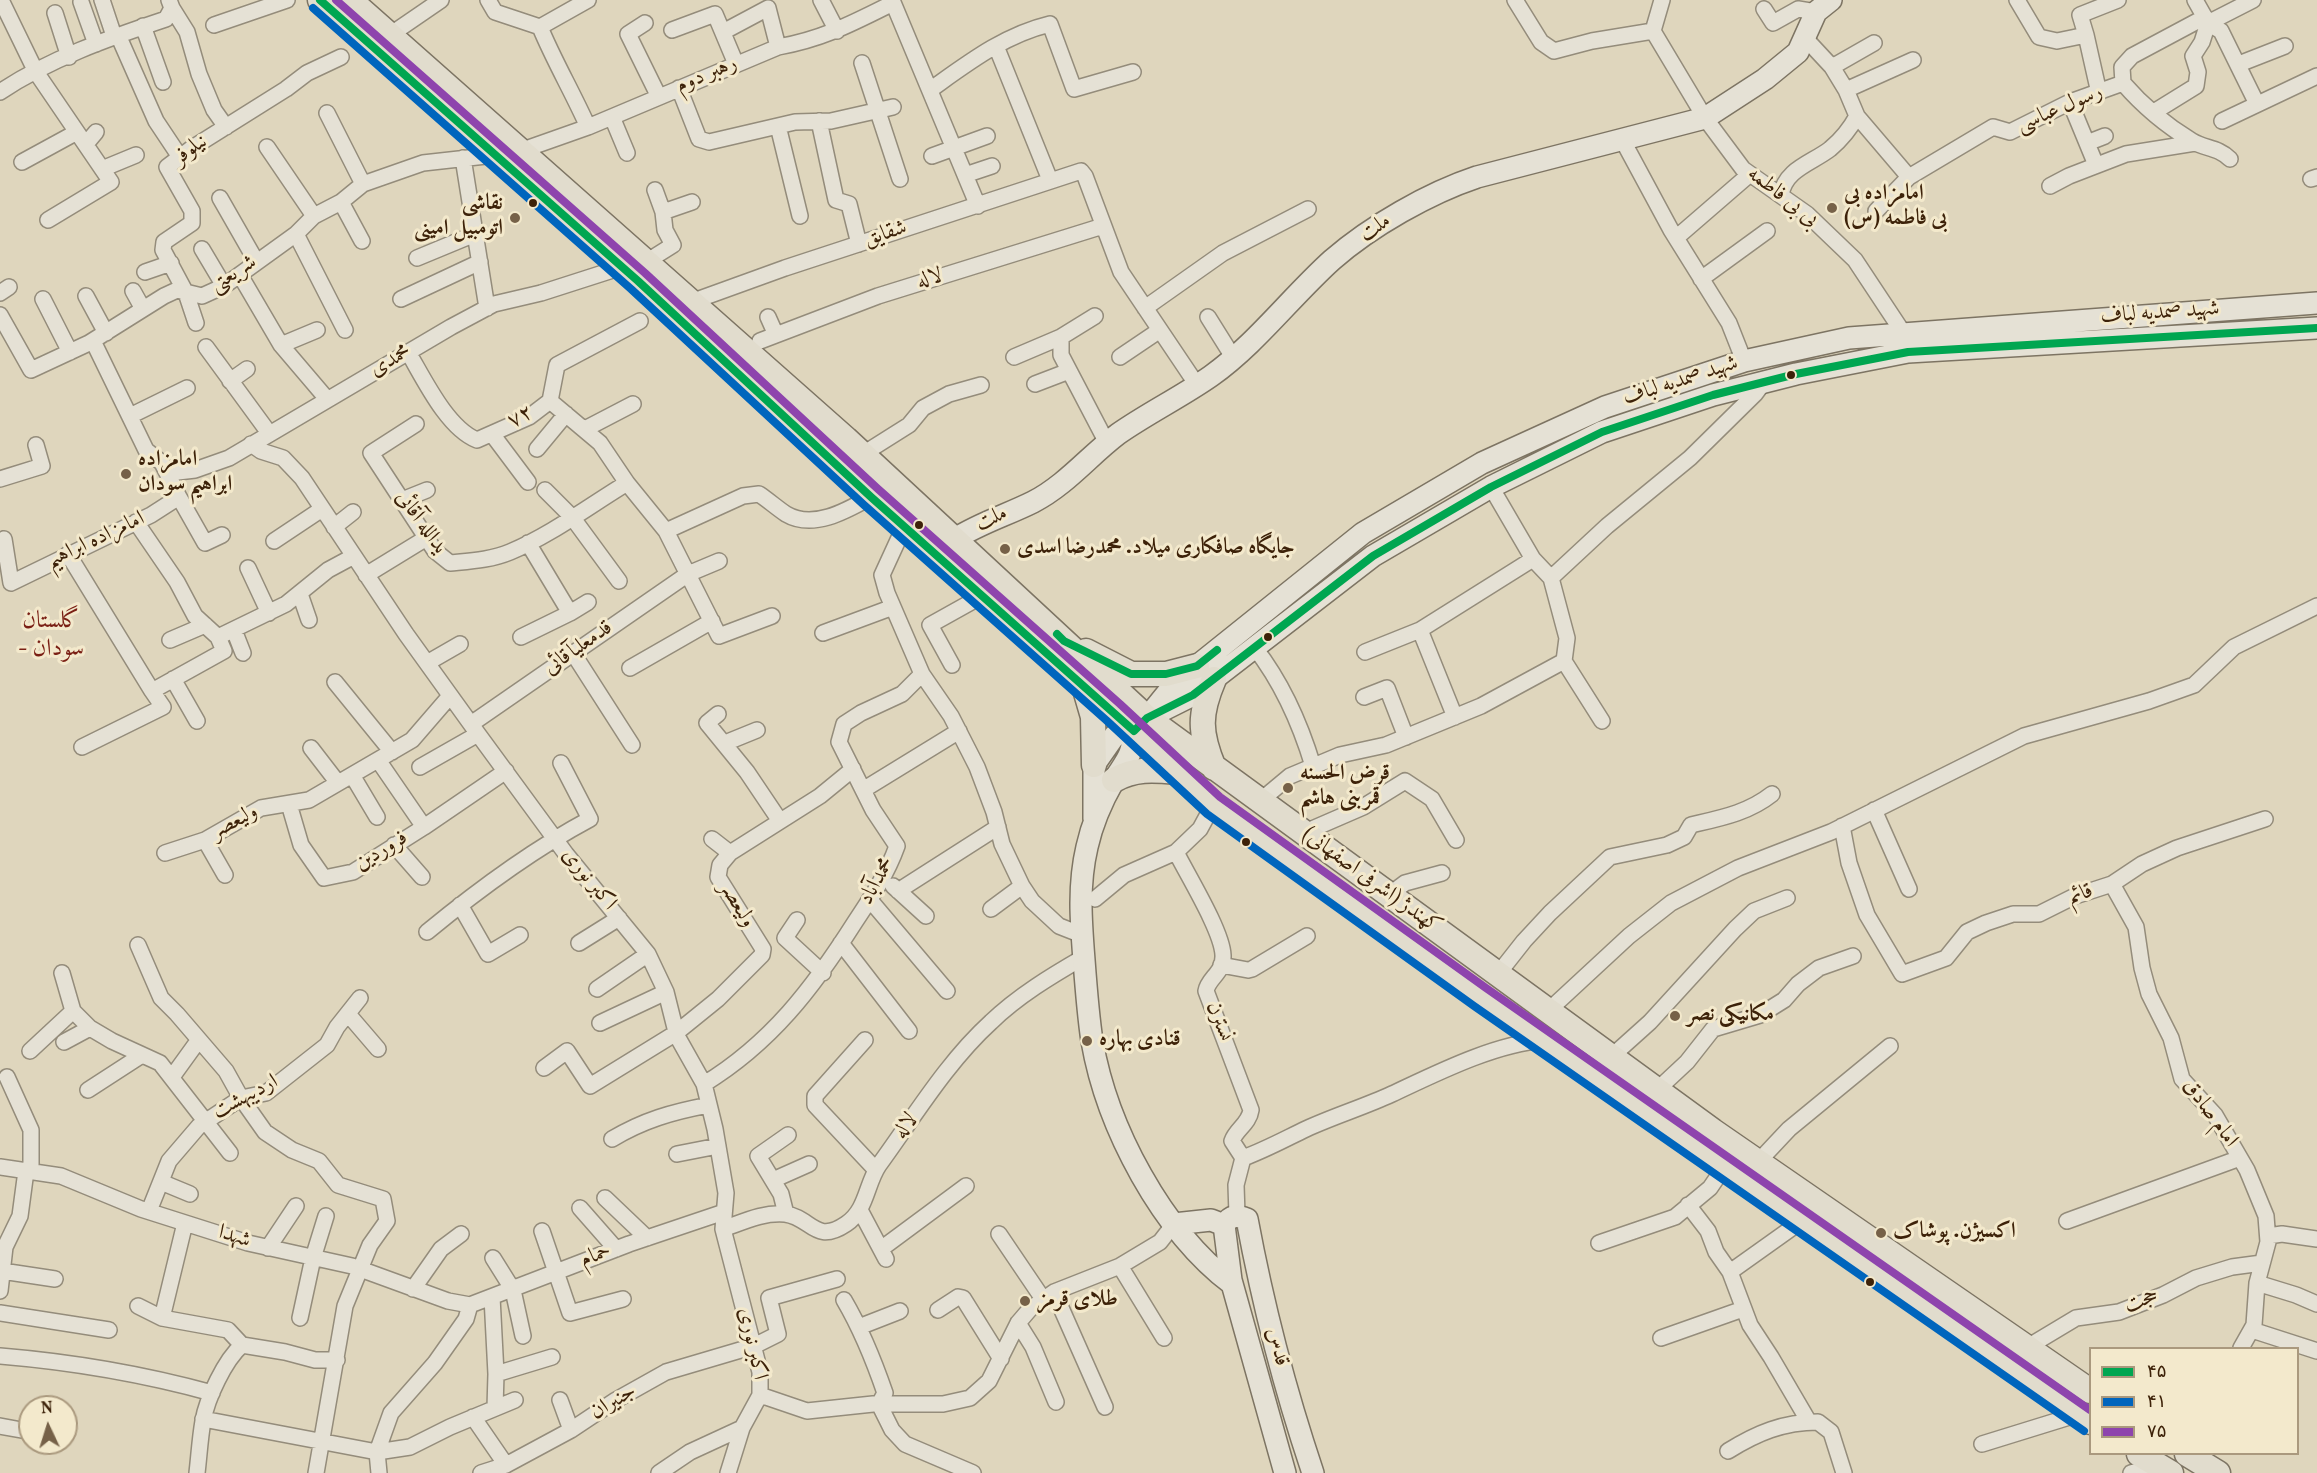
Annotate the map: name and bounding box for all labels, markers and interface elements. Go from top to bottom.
street label: رهبر دوم [672,51,742,101]
street label: رسول عباسی [2013,80,2107,140]
street label: نیلوفر [169,130,213,172]
street label: بی بی فاطمه [1741,162,1823,234]
place label: امامزاده بی بی فاطمه (س) [1844,182,1948,234]
place label: نقاشی اتومبیل امینی [414,192,503,243]
unlabelled marker [527,197,539,209]
marker: امامزاده بی بی فاطمه (س) [1825,201,1839,215]
street label: ملت [1355,209,1397,249]
marker: نقاشی اتومبیل امینی [508,211,522,225]
street label: شقایق [861,216,911,254]
street label: شریعتی [206,250,262,300]
street label: لاله [914,264,946,296]
street label: شهید صمدیه لباف [2100,297,2220,331]
street label: محمدی [366,340,416,384]
street label: شهید صمدیه لباف [1620,351,1742,413]
unlabelled marker [1785,369,1797,381]
street label: ۷۲ [503,400,539,436]
place label: امامزاده ابراهیم سودان [138,448,232,500]
marker: امامزاده ابراهیم سودان [119,467,133,481]
street label: یدالله آقائی [388,486,452,560]
street label: ملت [972,501,1012,539]
street label: امامزاده ابراهیم [42,507,150,575]
unlabelled marker [913,519,925,531]
place label: جایگاه صافکاری میلاد. محمدرضا اسدی [1017,536,1295,562]
marker: جایگاه صافکاری میلاد. محمدرضا اسدی [998,542,1012,556]
district label: گلستان - سودان [18,609,84,665]
street label: قدمعلیآقائی [539,616,619,682]
unlabelled marker [1262,631,1274,643]
place label: قرض الحسنه قمربنی هاشم [1300,762,1390,813]
marker: قرض الحسنه قمربنی هاشم [1281,781,1295,795]
street label: ولیعصر [207,800,263,846]
street label: کهندژ (اشرفی اصفهانی) [1296,823,1446,941]
street label: فروردین [351,826,413,878]
unlabelled marker [1240,836,1252,848]
street label: اکبر نوری [555,843,621,917]
street label: محمدآباد [854,854,902,910]
street label: ولیعصر [712,877,760,933]
street label: قائم [2065,879,2097,913]
street label: نسترن [1198,998,1238,1046]
place label: مکانیکی نصر [1687,1003,1774,1029]
marker: مکانیکی نصر [1668,1009,1682,1023]
place label: قنادی بهاره [1099,1028,1181,1054]
marker: قنادی بهاره [1080,1034,1094,1048]
street label: اردیبهشت [209,1070,283,1126]
street label: امام صادق [2175,1075,2243,1153]
street label: لاله [889,1109,925,1145]
place label: اکسیژن. پوشاک [1893,1220,2016,1246]
street label: شهدا [214,1221,254,1255]
marker: اکسیژن. پوشاک [1874,1226,1888,1240]
street label: حمام [577,1239,615,1275]
unlabelled marker [1864,1276,1876,1288]
street label: حجت [2121,1283,2163,1321]
place label: طلای قرمز [1037,1288,1118,1314]
marker: طلای قرمز [1018,1294,1032,1308]
street label: اکبر نوری [730,1306,772,1382]
street label: قدس [1259,1325,1293,1369]
legend [2089,1347,2299,1455]
text: ۴۵ [2147,1360,2166,1385]
street label: جنیران [586,1379,642,1427]
text: ۴۱ [2147,1390,2166,1415]
north arrow [18,1395,78,1455]
text: N [40,1398,53,1420]
text: ۷۵ [2147,1420,2166,1445]

